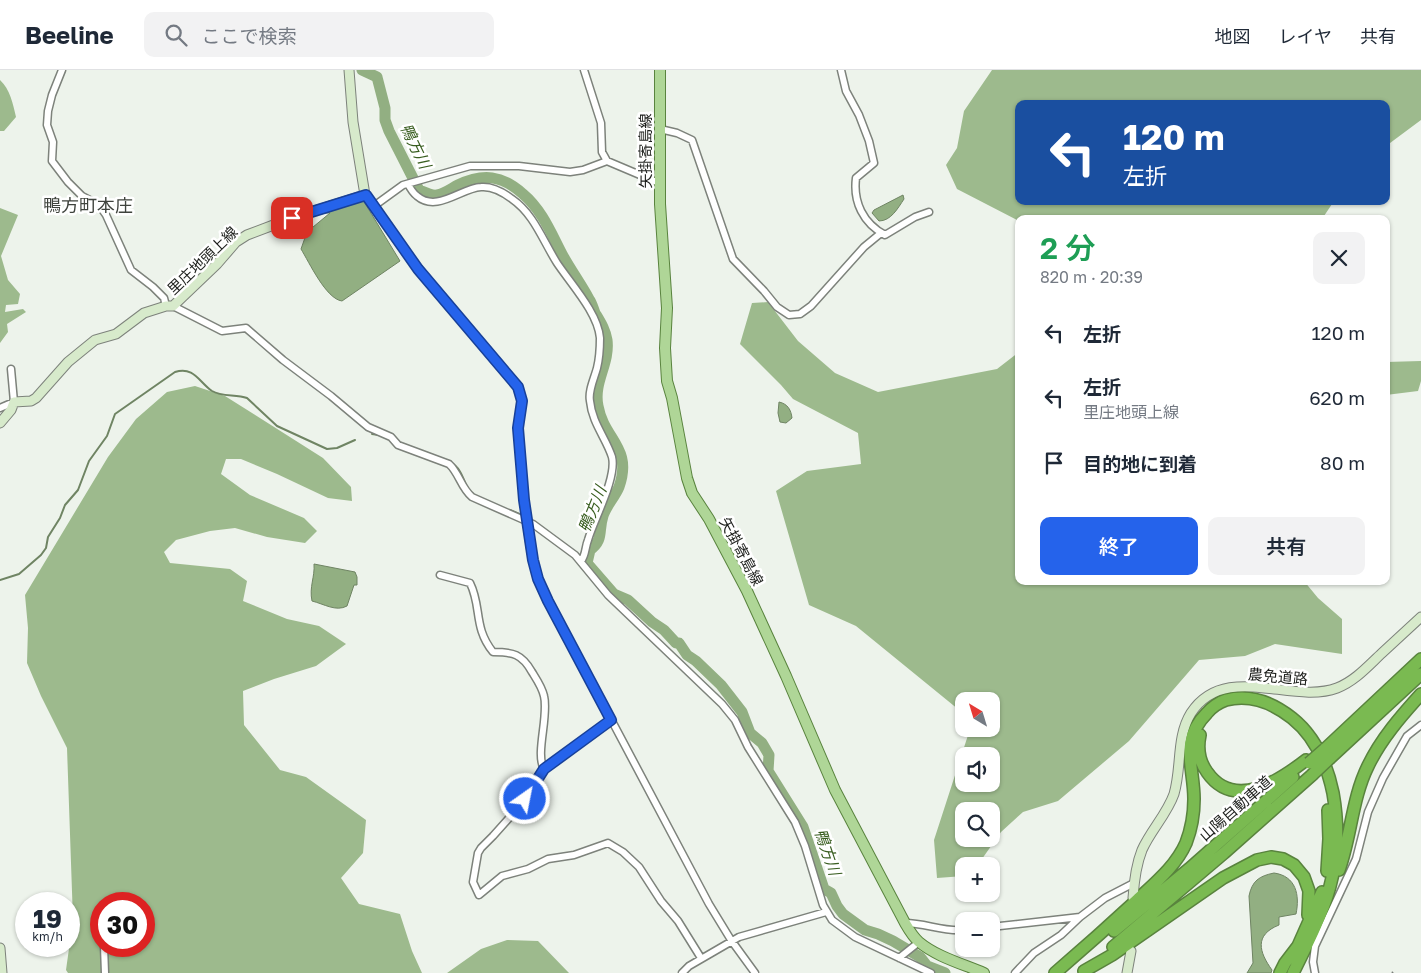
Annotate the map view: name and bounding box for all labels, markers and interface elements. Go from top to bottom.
search box [144,12,494,57]
text: Beeline [25,20,114,49]
icon: search [162,21,190,49]
text: ここで検索 [202,24,297,47]
text: 地図 [1215,25,1251,47]
text: レイヤ [1279,25,1332,47]
text: 共有 [1360,25,1396,47]
street label: 矢掛寄島線 [636,113,654,189]
text: 120 m [1123,116,1225,158]
water label: 鴨方川 [396,120,436,174]
icon: left [1040,120,1105,185]
text: 左折 [1123,162,1167,189]
district label: 鴨方町本庄 [43,194,133,216]
pin [271,197,313,239]
icon: arrive [278,204,306,232]
street label: 里庄地頭上線 [163,222,241,298]
text: 2 分 [1040,230,1095,266]
button: close [1313,232,1365,284]
text: 820 m · 20:39 [1040,267,1143,287]
icon: left [1040,319,1068,347]
text: 120 m [1311,321,1365,344]
text: 左折 [1083,322,1121,345]
text: 左折 [1083,375,1121,398]
icon: left [1040,384,1068,412]
text: 620 m [1309,386,1365,409]
text: 里庄地頭上線 [1083,402,1179,422]
icon: arrive [1040,449,1068,477]
text: 80 m [1320,451,1365,474]
text: 目的地に到着 [1083,452,1197,475]
water label: 鴨方川 [574,481,611,535]
street label: 矢掛寄島線 [716,514,768,588]
button: 終了 [1040,517,1198,575]
button: 共有 [1208,517,1365,575]
street label: 農免道路 [1247,664,1309,688]
north arrow [955,692,1000,738]
map controls [955,692,1000,957]
button: sound [955,747,1000,792]
position arrow [498,772,550,824]
street label: 山陽自動車道 [1195,772,1275,844]
button: search [955,802,1000,847]
water label: 鴨方川 [811,826,846,880]
button: + [955,857,1000,902]
speed limit sign: 30 [90,892,155,957]
text: 19 [33,903,62,934]
button: − [955,912,1000,957]
text: km/h [32,929,63,944]

